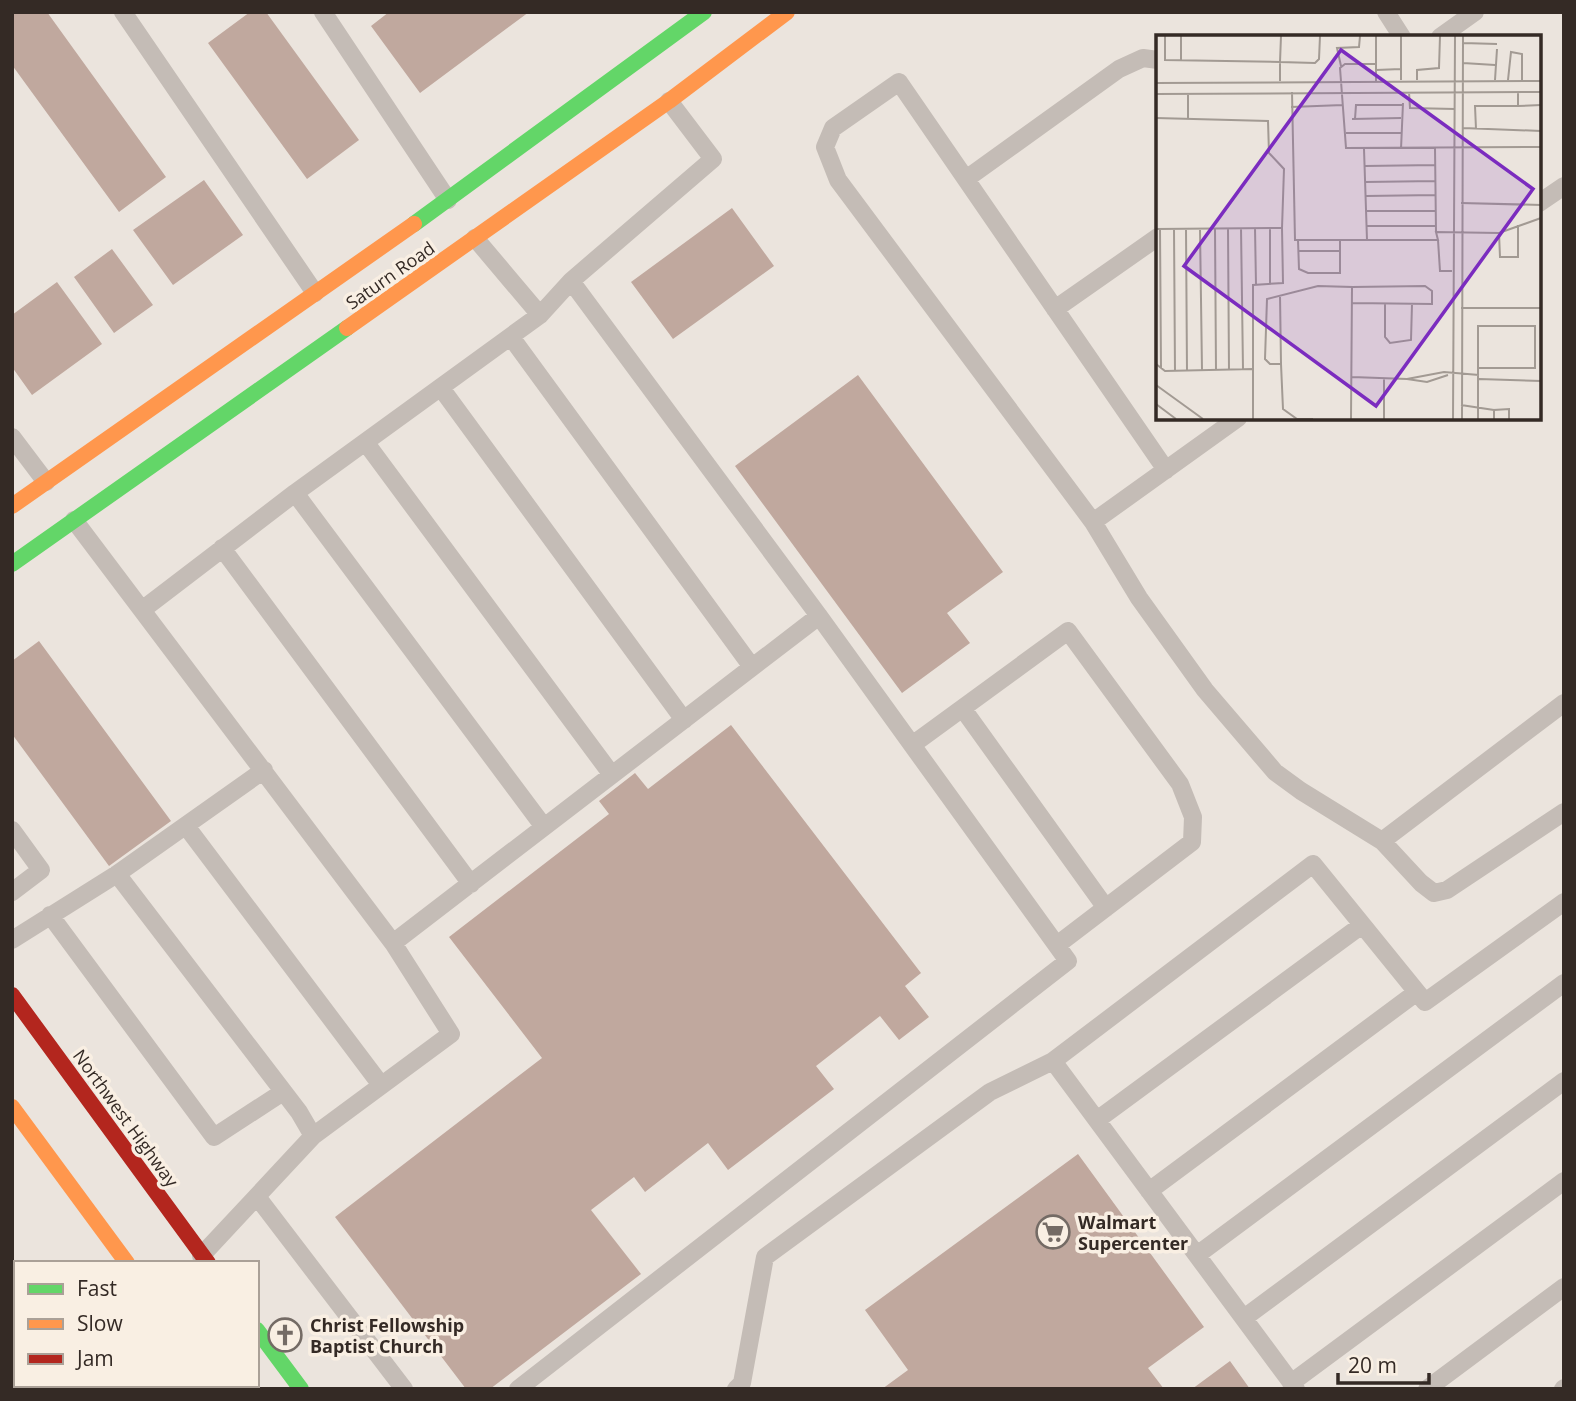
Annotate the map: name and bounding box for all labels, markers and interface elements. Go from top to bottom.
inset map [1156,35,1541,420]
street label: Saturn Road [341,236,439,314]
street label: Northwest Highway [68,1044,185,1192]
place label: Walmart Supercenter [1078,1210,1188,1255]
supermarket icon: Walmart Supercenter [1034,1213,1072,1251]
legend [14,1261,259,1387]
text: Fast [77,1274,117,1302]
text: Slow [77,1309,123,1337]
place label: Christ Fellowship Baptist Church [310,1313,464,1358]
church icon: Christ Fellowship Baptist Church [266,1316,304,1354]
scale bar [1338,1342,1429,1386]
text: Jam [75,1344,114,1372]
text: 20 m [1348,1351,1397,1379]

